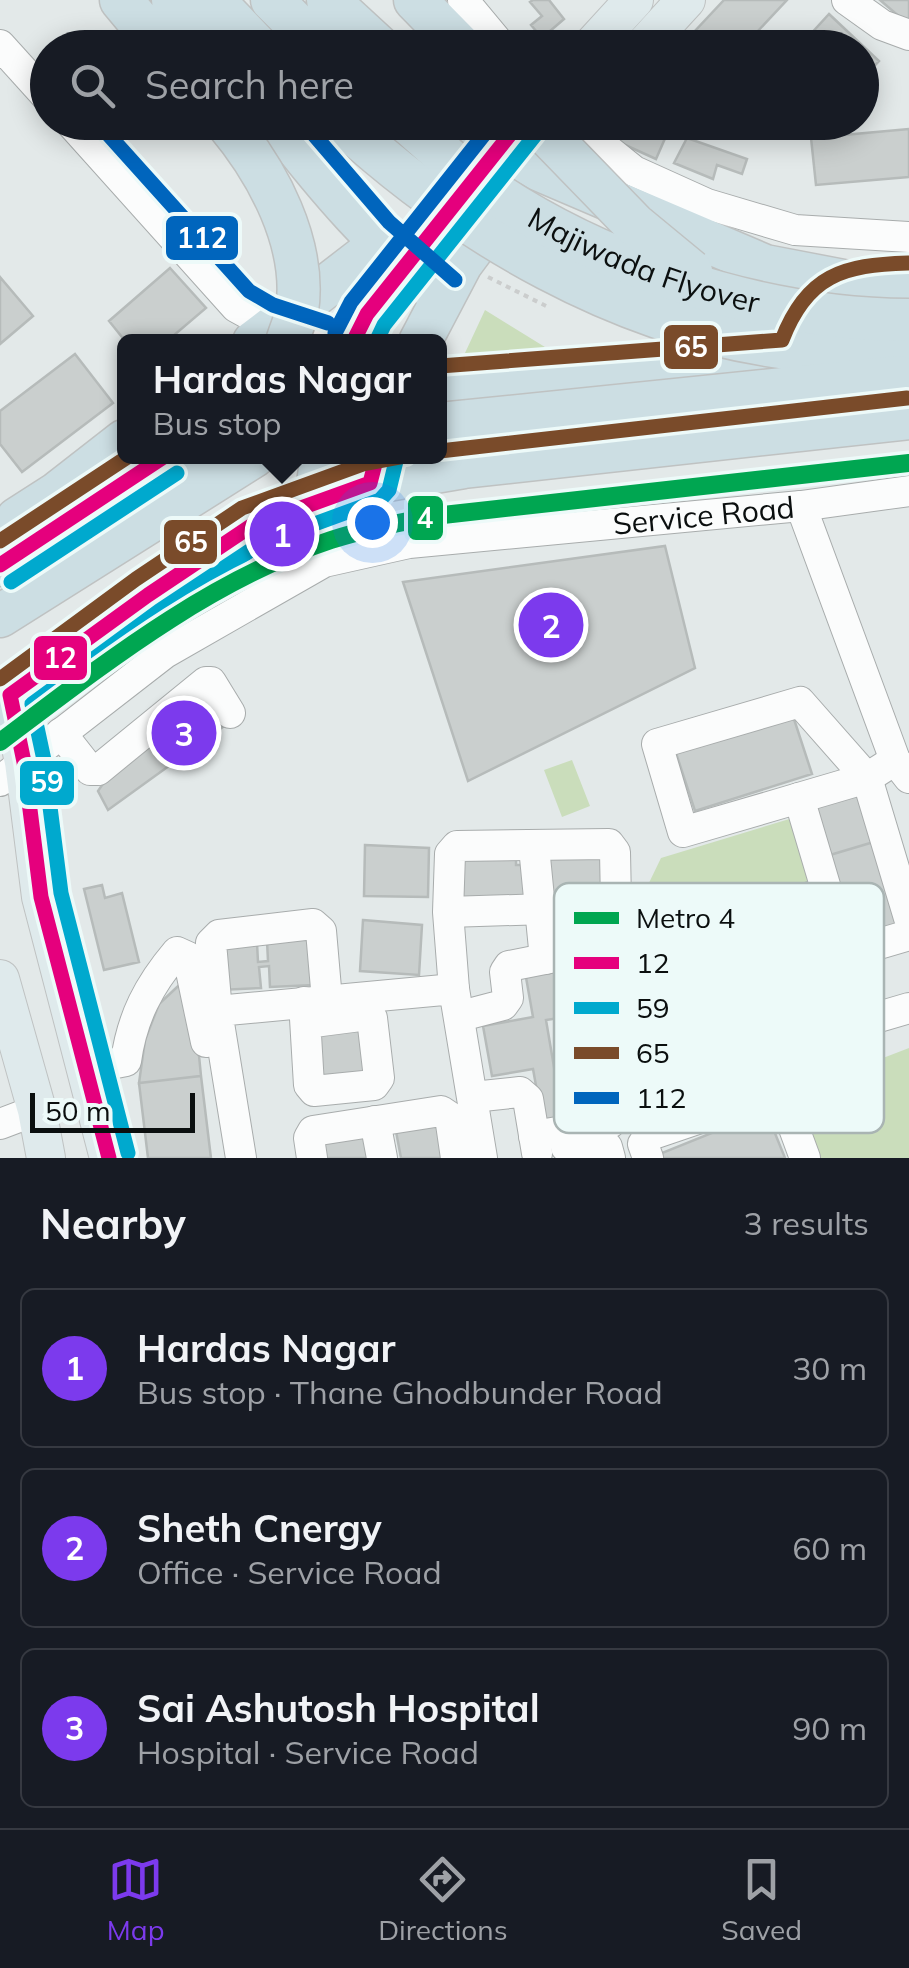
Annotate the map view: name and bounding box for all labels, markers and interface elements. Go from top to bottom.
search box [30,30,879,140]
icon: search [65,58,120,113]
text: Search here [145,61,354,109]
street label: Majiwada Flyover [522,199,763,321]
line badge: 112 [164,214,240,262]
text: 112 [177,220,227,255]
line badge: 65 [662,323,720,371]
text: 65 [674,329,708,364]
popup [117,334,447,464]
text: Hardas Nagar [153,355,411,403]
text: Bus stop [153,403,281,443]
street label: Service Road [611,488,796,543]
line badge: 4 [406,494,445,542]
pin: 1 [250,496,314,572]
your location [347,497,398,548]
text: 4 [417,500,434,535]
line badge: 65 [162,518,219,566]
text: 65 [174,524,208,559]
pin: 2 [518,588,584,662]
line badge: 12 [32,634,89,682]
text: 12 [43,640,77,675]
pin: 3 [152,696,216,770]
line badge: 59 [18,759,76,807]
text: 59 [30,764,64,799]
legend [554,883,884,1133]
text: Metro 4 [636,900,735,935]
text: 12 [636,945,670,980]
text: 59 [636,990,670,1025]
text: 65 [636,1035,670,1070]
text: 112 [636,1080,686,1115]
scale bar [30,1088,195,1132]
text: 50 m [45,1093,111,1128]
text: Nearby [40,1197,186,1250]
text: 3 results [744,1203,869,1243]
text: Hardas Nagar [137,1324,396,1372]
text: 1 [65,1348,84,1388]
text: 30 m [792,1348,867,1388]
text: Bus stop · Thane Ghodbunder Road [137,1372,663,1412]
text: Sheth Cnergy [137,1504,382,1552]
text: 2 [65,1528,84,1568]
text: 60 m [792,1528,867,1568]
text: Office · Service Road [137,1552,442,1592]
text: Sai Ashutosh Hospital [137,1684,540,1732]
text: 3 [65,1708,84,1748]
text: 90 m [792,1708,867,1748]
text: Hospital · Service Road [137,1732,479,1772]
tab: Map [107,1852,164,1947]
tab: Directions [378,1852,508,1947]
tab: Saved [721,1852,802,1947]

